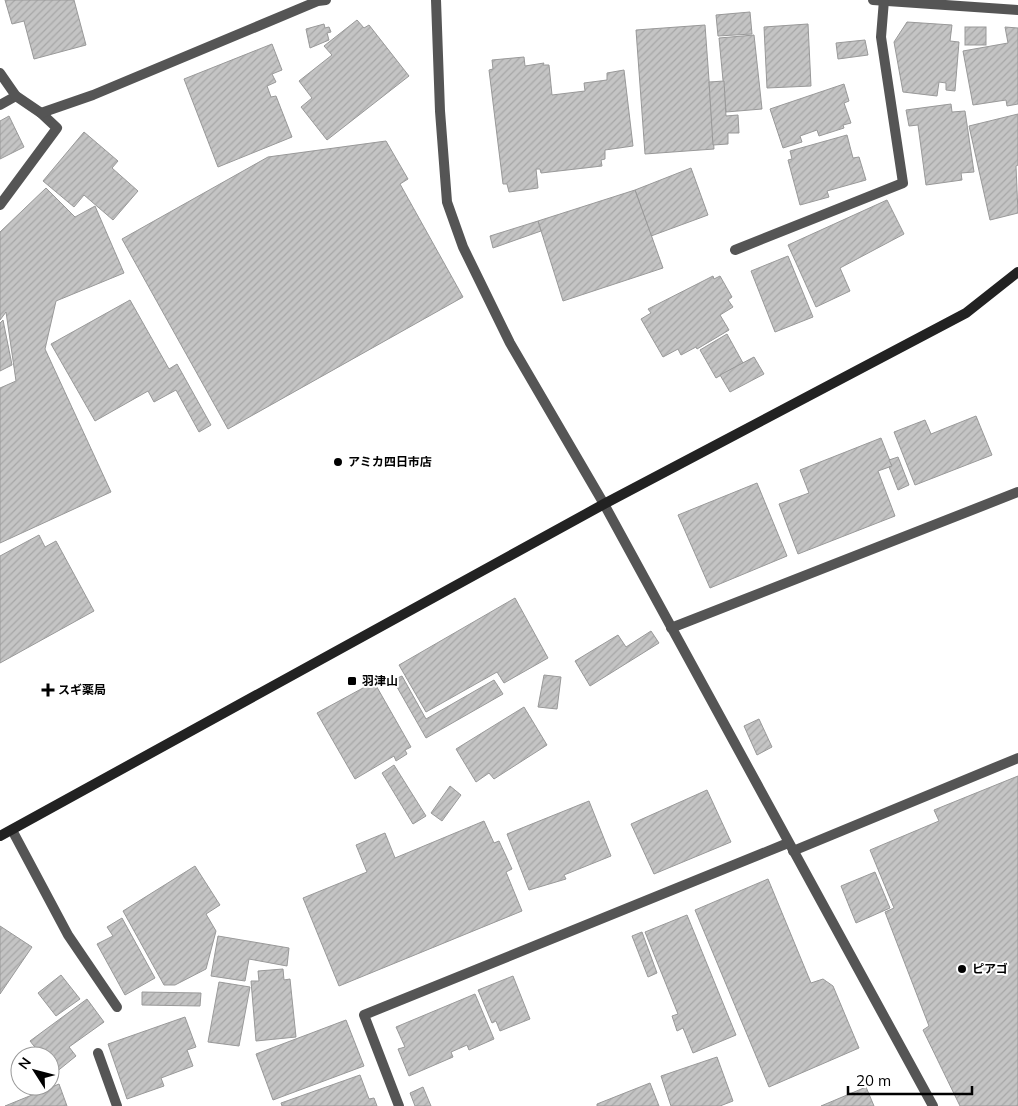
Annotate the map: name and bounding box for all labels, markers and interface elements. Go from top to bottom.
place label: アミカ四日市店 [348,454,432,469]
marker: アミカ四日市店 [332,456,344,468]
place label: 羽津山 [362,673,398,688]
marker: 羽津山 [346,675,358,687]
place label: スギ薬局 [58,682,106,697]
marker: スギ薬局 [42,684,54,696]
place label: ピアゴ [972,961,1008,976]
marker: ピアゴ [956,963,968,975]
north arrow [10,1046,60,1096]
text: N [14,1054,35,1073]
scale bar [848,1064,972,1096]
text: 20 m [856,1071,891,1090]

